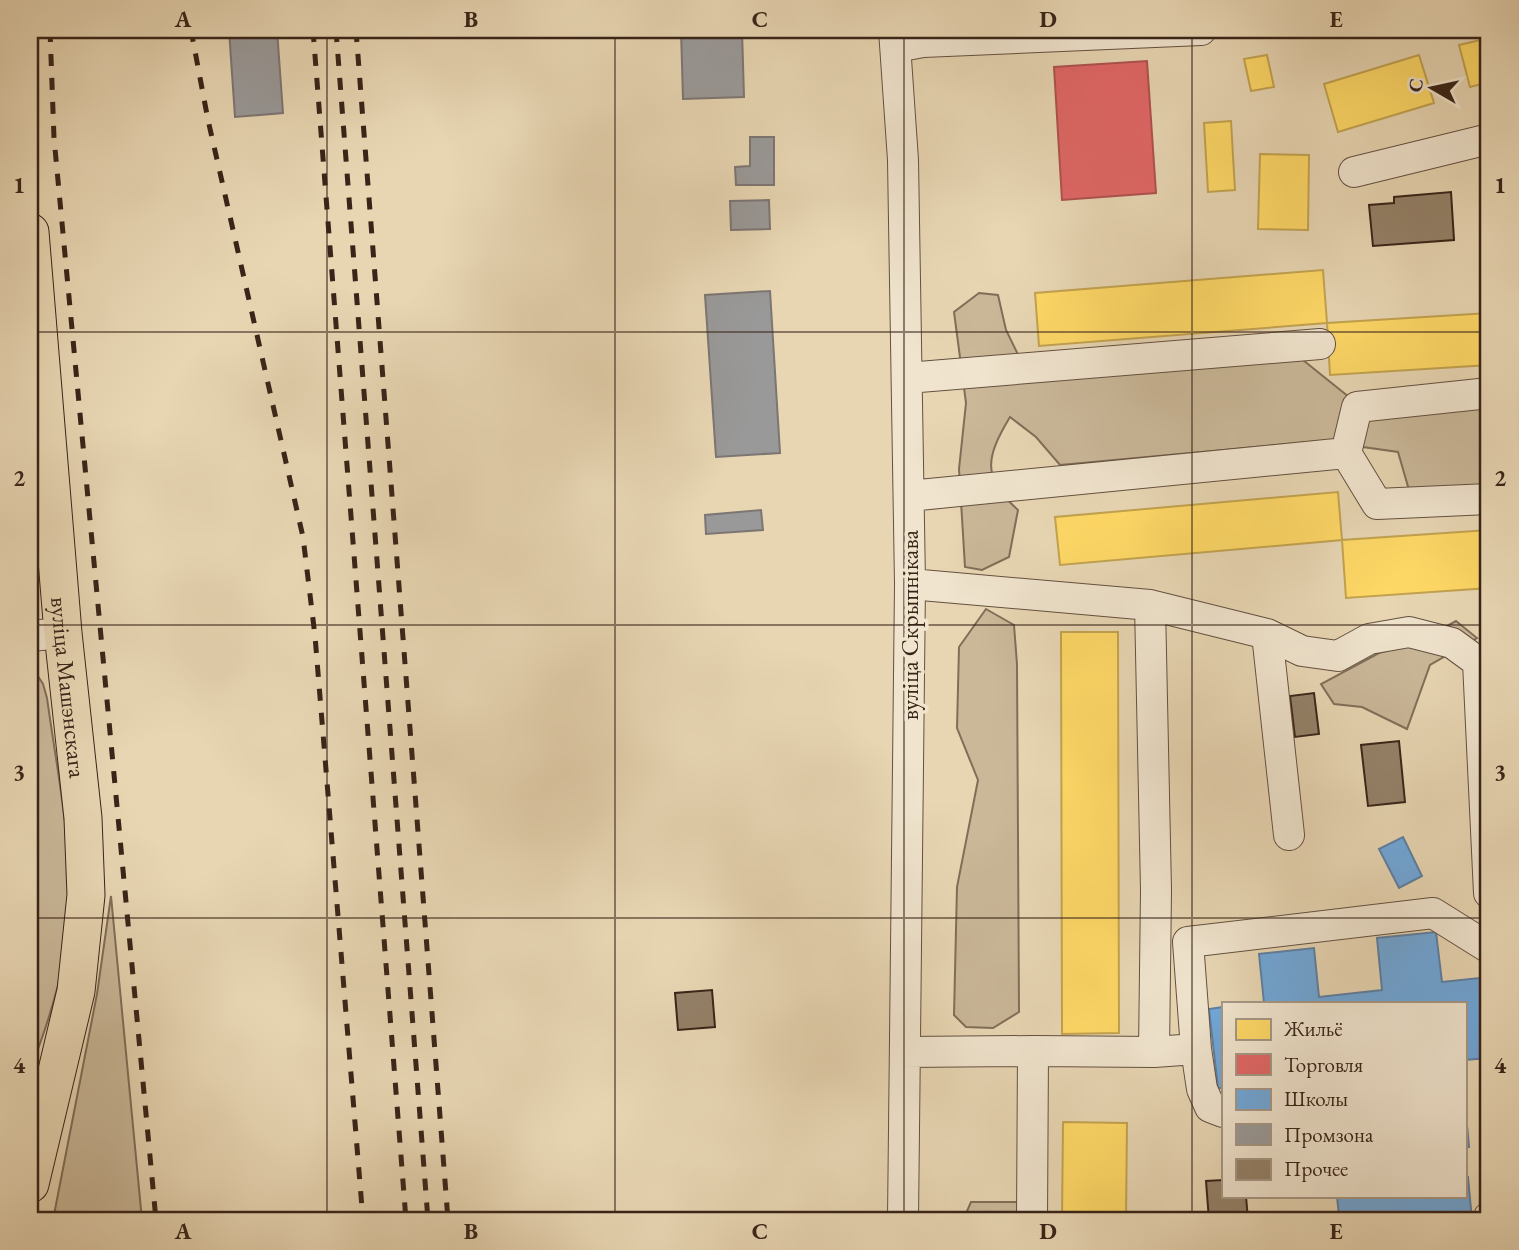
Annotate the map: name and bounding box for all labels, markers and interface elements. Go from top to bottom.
text: A [174,4,192,34]
text: B [464,4,478,34]
text: C [752,4,768,34]
text: D [1039,4,1057,34]
text: E [1329,4,1343,34]
north arrow [1396,52,1466,122]
text: С [1402,77,1429,94]
text: 1 [13,170,25,200]
text: 1 [1494,170,1506,200]
text: 2 [13,463,25,493]
text: 2 [1494,463,1506,493]
street label: вуліца Скрыпнікава [894,529,925,720]
street label: вуліца Машэнскага [45,596,94,780]
text: 3 [13,757,25,787]
text: 3 [1494,757,1506,787]
legend [1222,1002,1466,1198]
text: Жильё [1283,1015,1343,1042]
text: 4 [13,1050,26,1080]
text: 4 [1494,1050,1507,1080]
text: Торговля [1284,1051,1363,1078]
text: Школы [1284,1085,1348,1112]
text: Промзона [1284,1121,1374,1148]
text: Прочее [1284,1155,1348,1182]
text: A [174,1216,192,1246]
text: B [464,1216,478,1246]
text: C [752,1216,768,1246]
text: D [1039,1216,1057,1246]
text: E [1329,1216,1343,1246]

